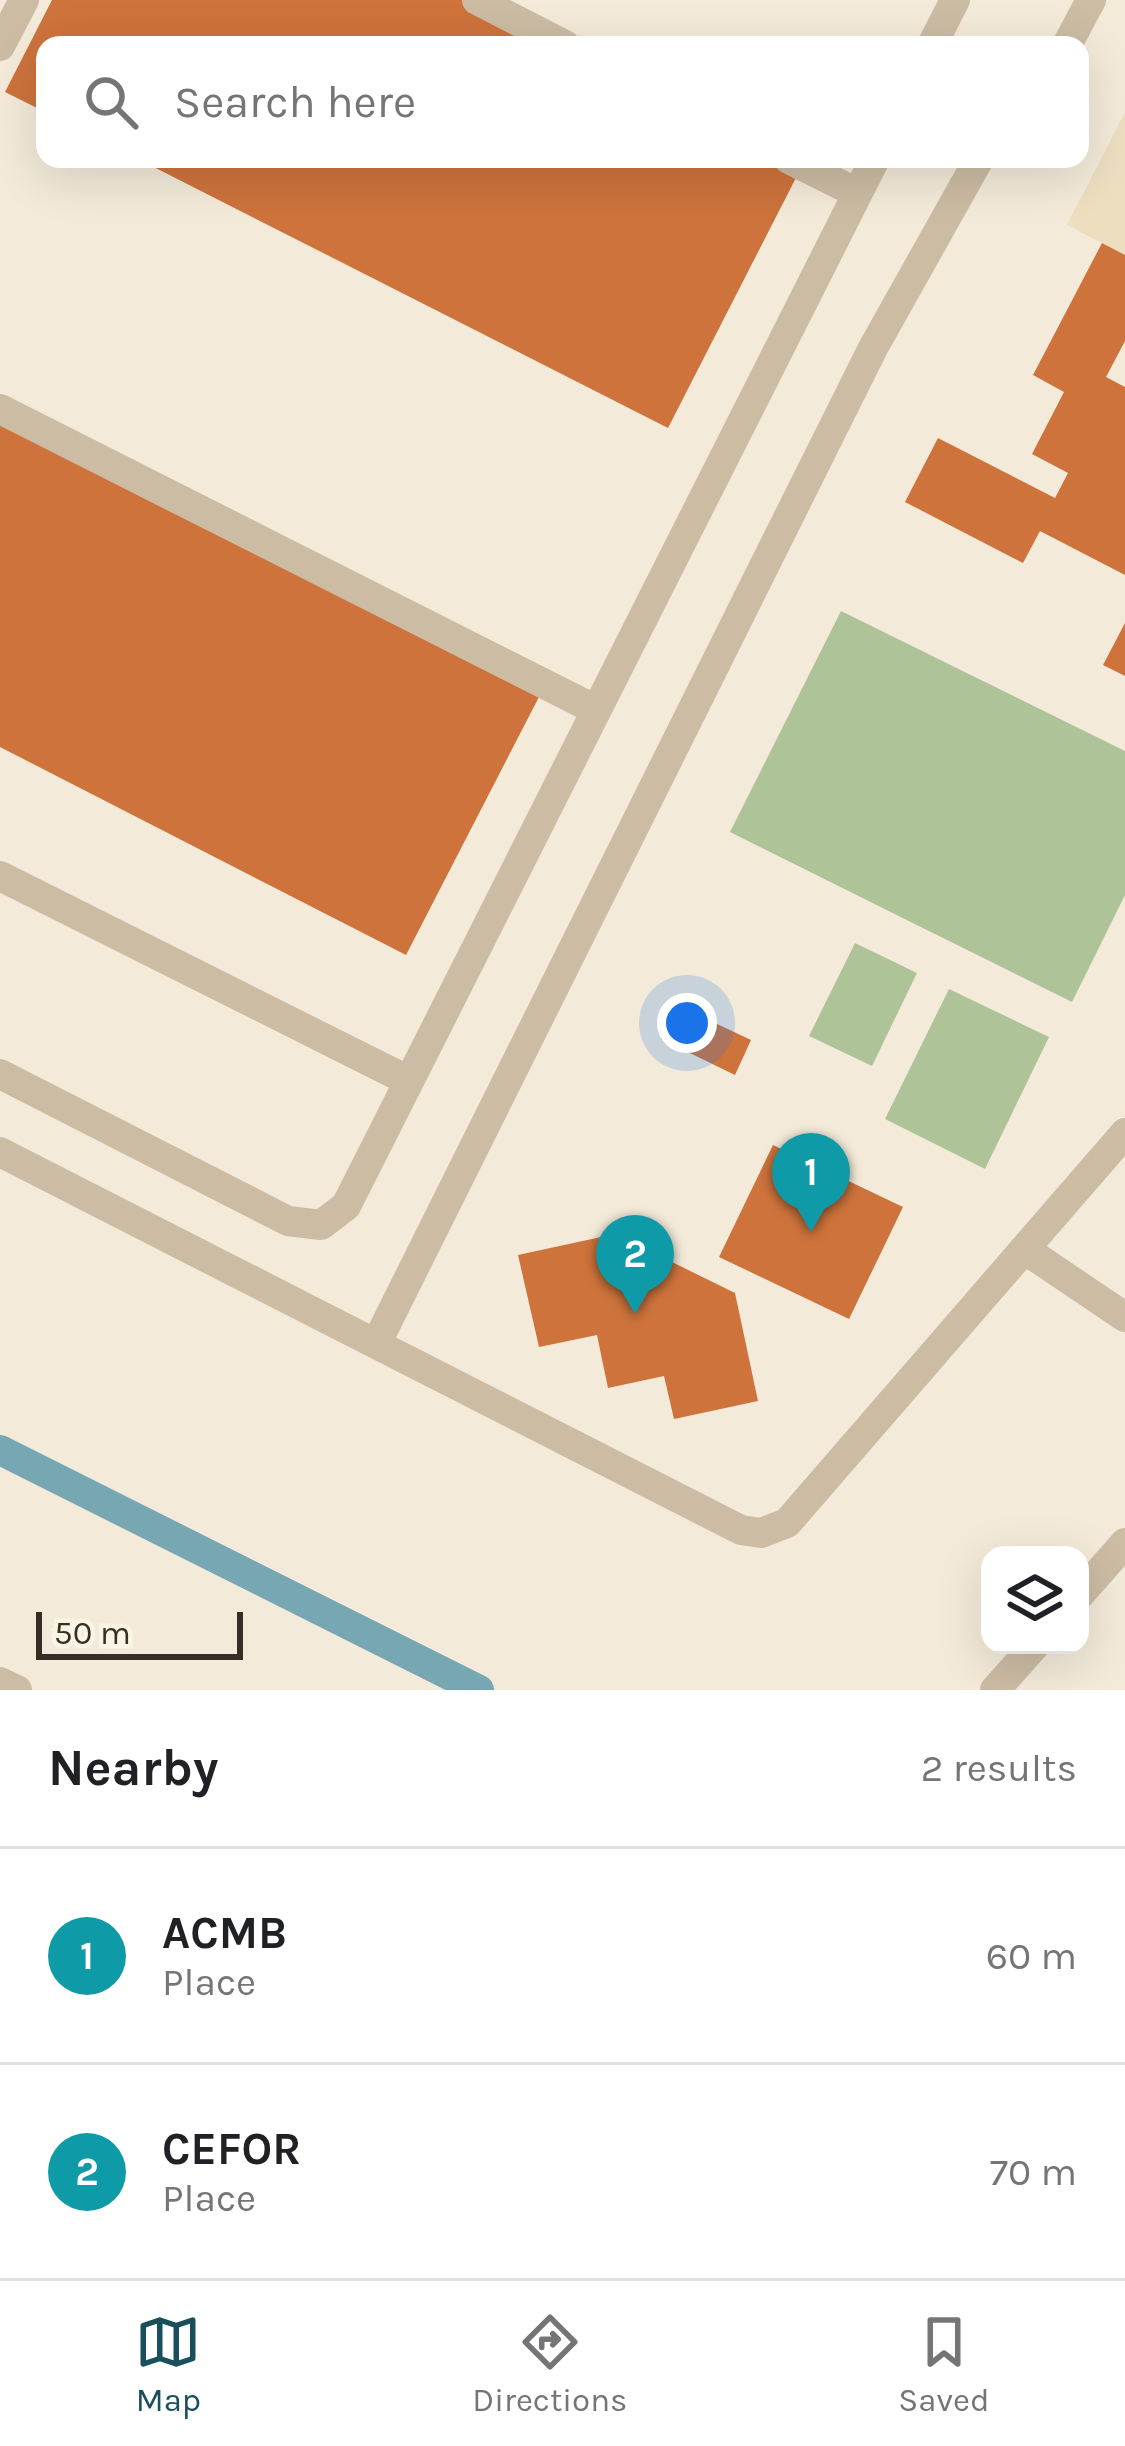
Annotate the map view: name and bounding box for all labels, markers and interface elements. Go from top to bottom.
search box [36,36,1089,168]
icon: search [78,69,144,135]
text: Search here [174,76,416,128]
your location [657,993,717,1053]
pin: 1 [772,1133,850,1232]
pin: 2 [596,1215,674,1314]
map controls [981,1546,1089,1654]
button: layers [981,1546,1089,1654]
scale bar [36,1606,243,1659]
text: 50 m [54,1614,131,1652]
text: Nearby [48,1738,218,1798]
text: 2 results [921,1745,1077,1791]
text: ACMB [162,1907,287,1959]
text: 1 [80,1933,94,1979]
text: 60 m [986,1933,1077,1979]
text: Place [162,1959,256,2005]
text: CEFOR [162,2123,301,2175]
text: 2 [75,2149,99,2195]
text: 70 m [990,2149,1077,2195]
text: Place [162,2175,256,2221]
tab: Map [135,2309,201,2419]
tab: Directions [472,2309,627,2419]
tab: Saved [898,2309,990,2419]

